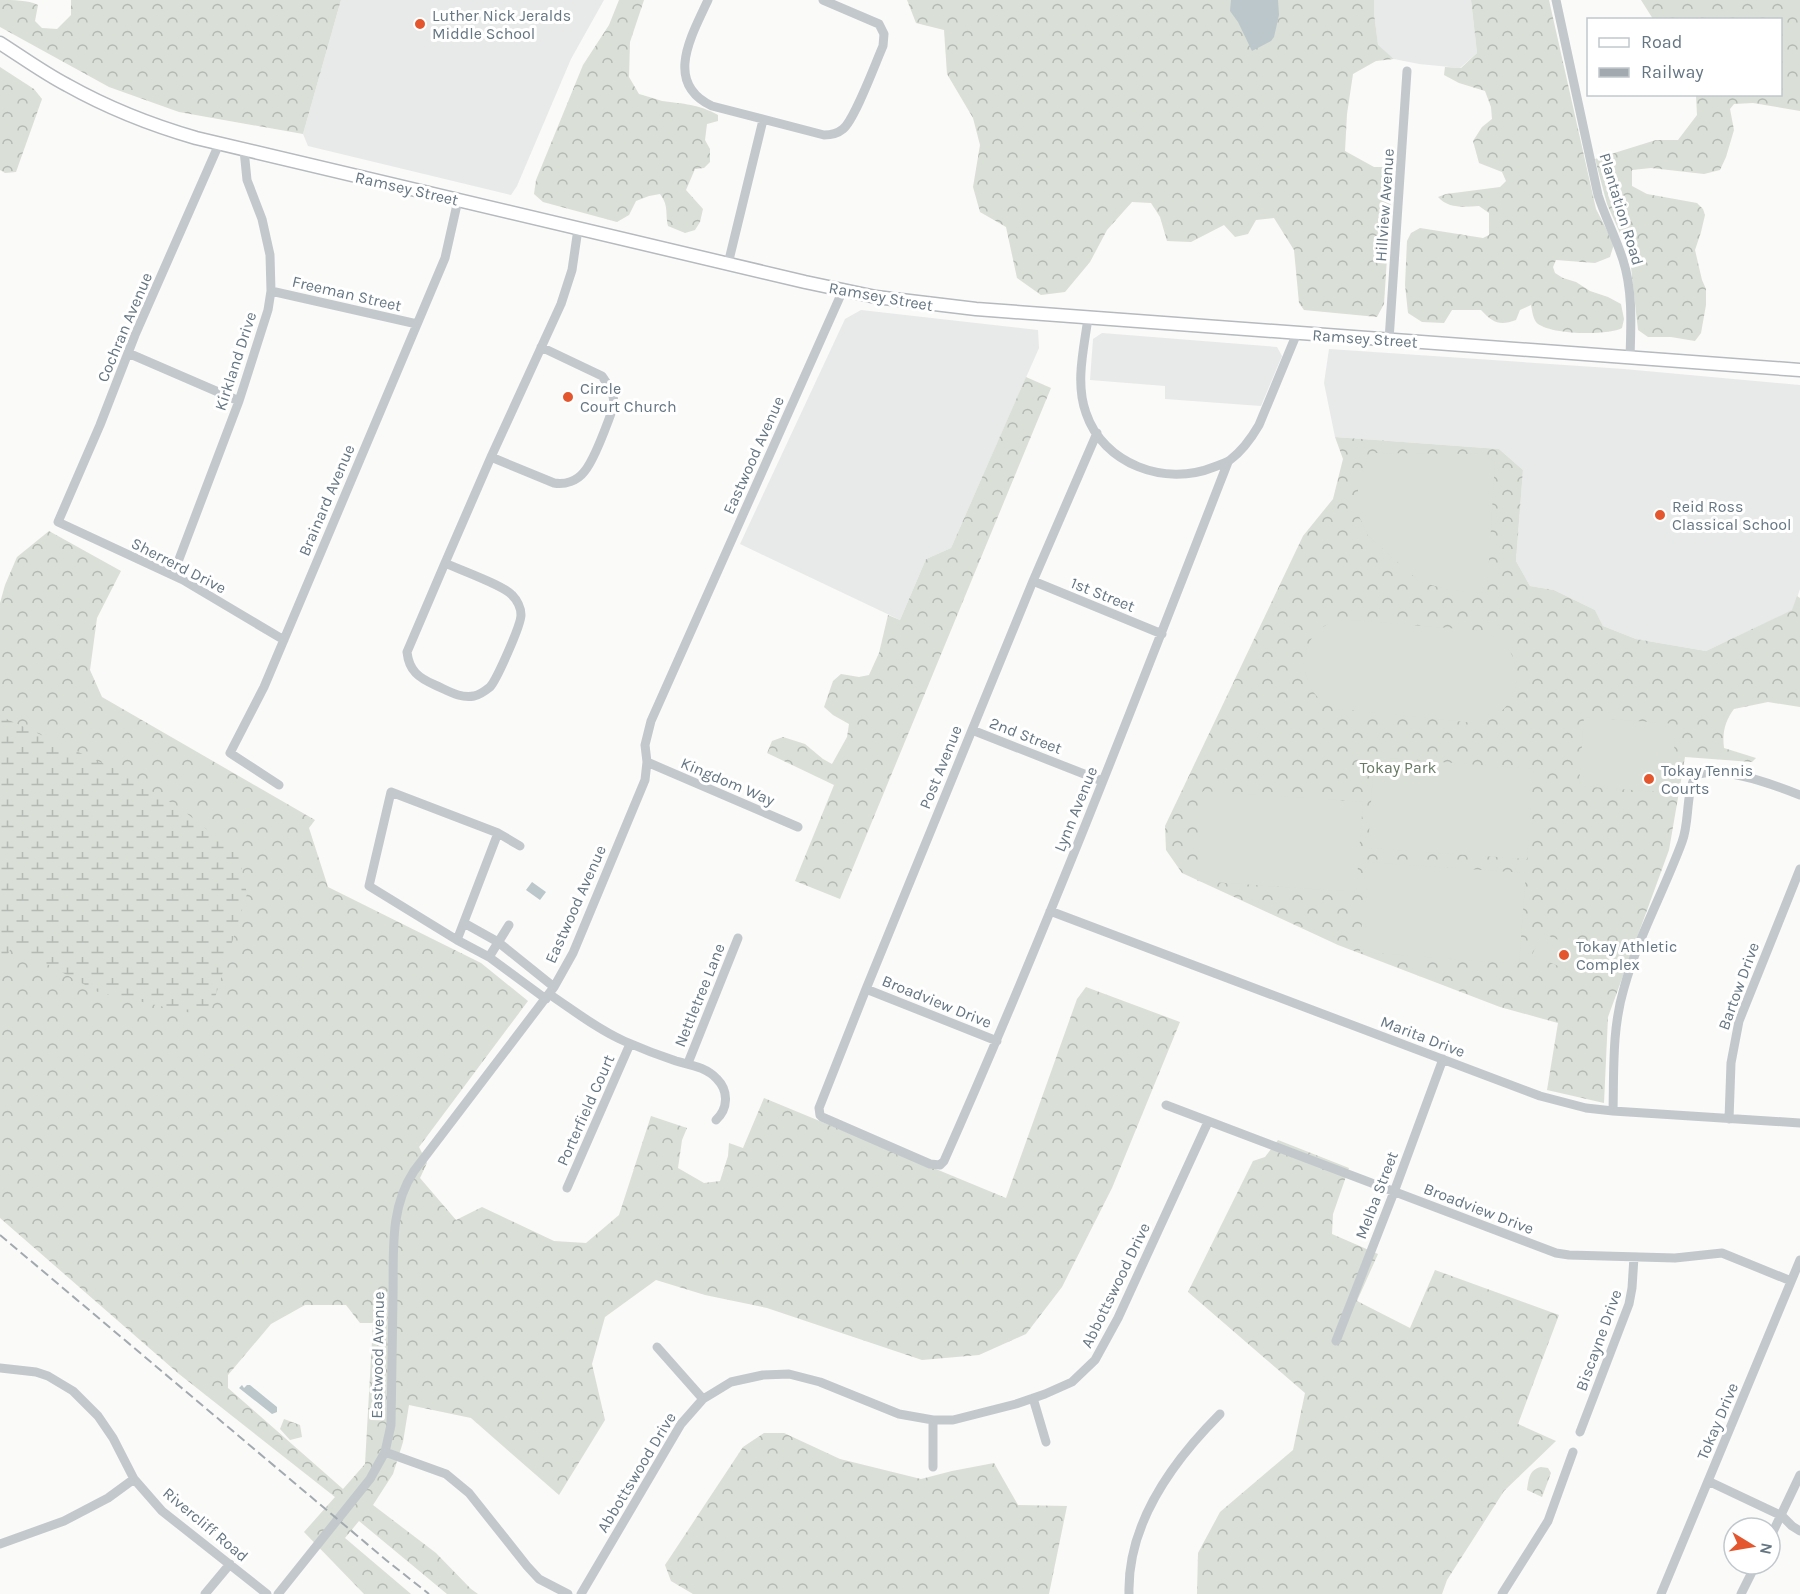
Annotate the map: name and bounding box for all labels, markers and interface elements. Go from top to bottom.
place label: Luther Nick Jeralds Middle School [432,6,571,43]
marker: Luther Nick Jeralds Middle School [413,17,427,31]
legend [1587,18,1782,96]
text: Road [1641,31,1682,53]
text: Railway [1641,61,1704,83]
street label: Hillview Avenue [1371,148,1398,262]
street label: Plantation Road [1595,151,1648,268]
street label: Ramsey Street [353,167,460,210]
street label: Cochran Avenue [93,270,156,385]
street label: Freeman Street [290,272,403,315]
street label: Ramsey Street [827,278,934,315]
street label: Kirkland Drive [211,309,260,413]
street label: Ramsey Street [1312,325,1418,352]
place label: Circle Court Church [580,379,677,416]
marker: Circle Court Church [561,390,575,404]
street label: Eastwood Avenue [719,393,788,517]
street label: Brainard Avenue [294,441,359,559]
place label: Reid Ross Classical School [1672,497,1792,534]
marker: Reid Ross Classical School [1653,508,1667,522]
street label: Sherrerd Drive [128,533,229,597]
street label: 1st Street [1068,573,1138,616]
street label: 2nd Street [987,713,1065,758]
street label: Post Avenue [915,723,966,812]
street label: Kingdom Way [678,753,778,810]
park label: Tokay Park [1359,758,1437,777]
place label: Tokay Tennis Courts [1661,761,1753,798]
street label: Lynn Avenue [1050,764,1101,855]
marker: Tokay Tennis Courts [1642,772,1656,786]
street label: Eastwood Avenue [541,842,610,966]
place label: Tokay Athletic Complex [1576,937,1677,974]
street label: Bartow Drive [1714,940,1763,1033]
street label: Nettletree Lane [670,941,729,1050]
marker: Tokay Athletic Complex [1557,948,1571,962]
street label: Broadview Drive [879,971,994,1032]
street label: Marita Drive [1378,1012,1468,1061]
street label: Porterfield Court [552,1052,618,1169]
street label: Melba Street [1351,1149,1402,1242]
street label: Broadview Drive [1421,1179,1537,1238]
street label: Abbottswood Drive [1077,1219,1154,1351]
street label: Biscayne Drive [1571,1287,1626,1394]
street label: Eastwood Avenue [367,1291,388,1419]
street label: Tokay Drive [1693,1380,1742,1463]
street label: Abbottswood Drive [593,1409,680,1536]
street label: Rivercliff Road [159,1483,252,1566]
north arrow [1722,1516,1782,1576]
text: N [1756,1541,1777,1556]

